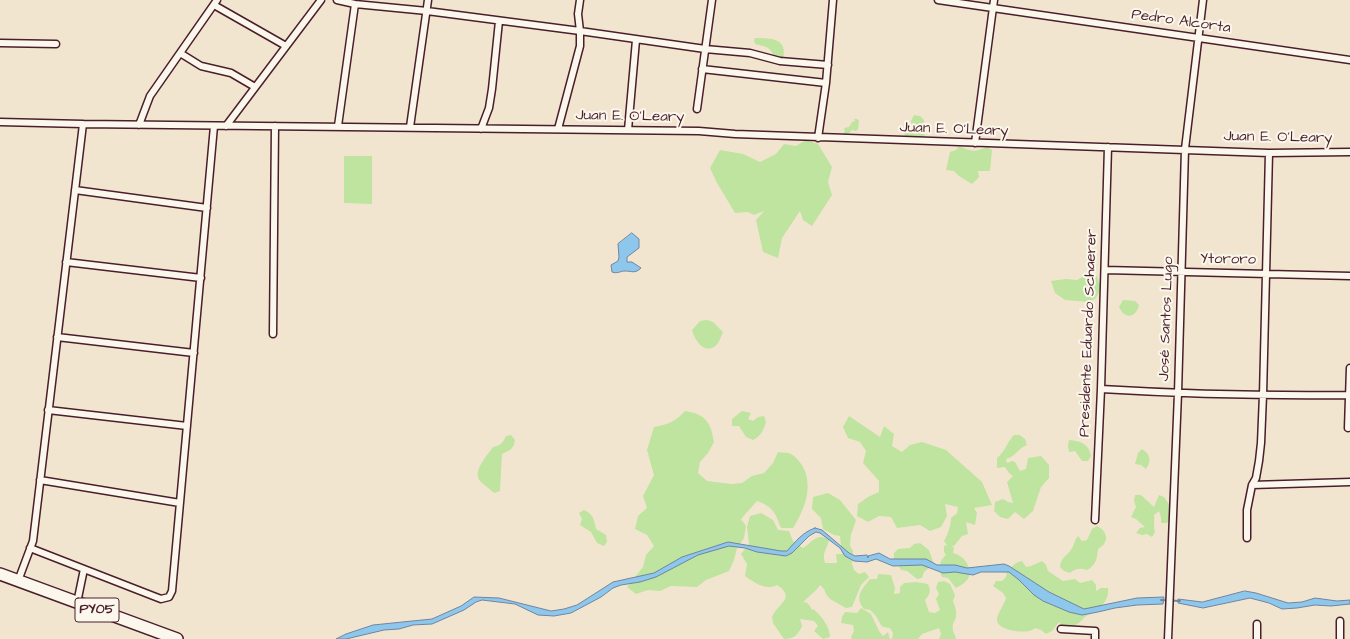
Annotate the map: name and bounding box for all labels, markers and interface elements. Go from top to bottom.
street label: Pedro Alcorta [1130,6,1232,38]
street label: Juan E. O'Leary [575,107,685,127]
street label: Juan E. O'Leary [899,119,1009,141]
street label: Juan E. O'Leary [1223,128,1333,148]
street label: Presidente Eduardo Schaerer [1076,229,1102,437]
street label: Ytororo [1200,251,1256,269]
street label: José Santos Lugo [1156,256,1178,382]
road number: PY05 [75,598,119,622]

